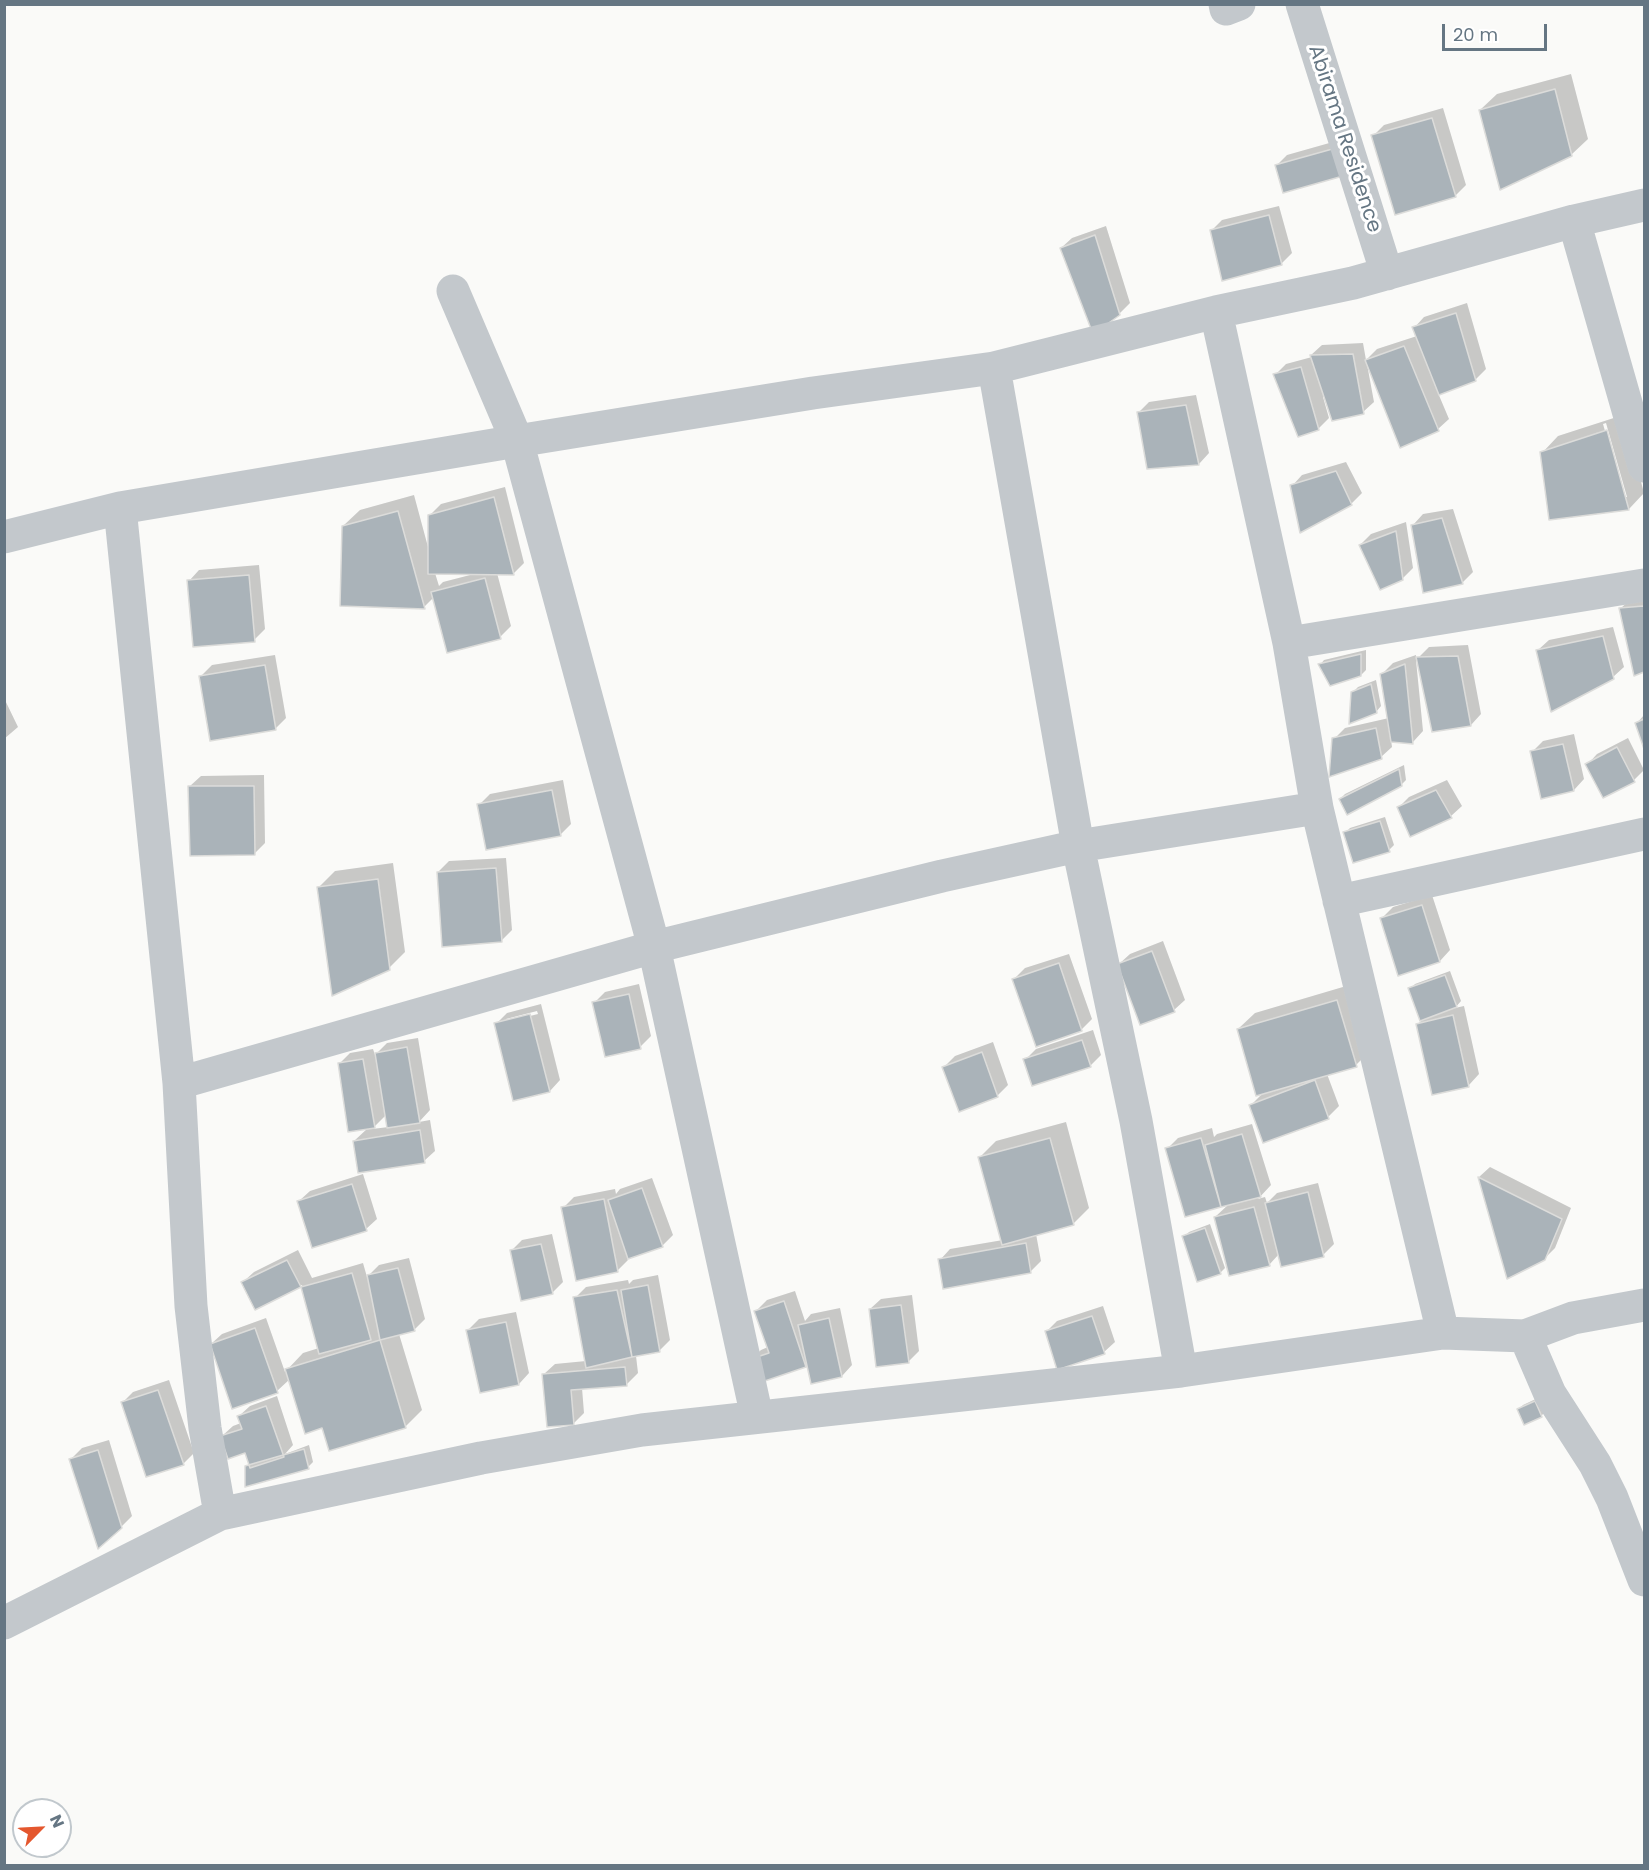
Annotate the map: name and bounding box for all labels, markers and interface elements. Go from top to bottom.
scale bar [1445,12,1550,50]
text: 20 m [1453,22,1498,47]
street label: Abirama Residence [1302,42,1386,236]
north arrow [12,1798,72,1858]
text: N [44,1811,70,1831]

